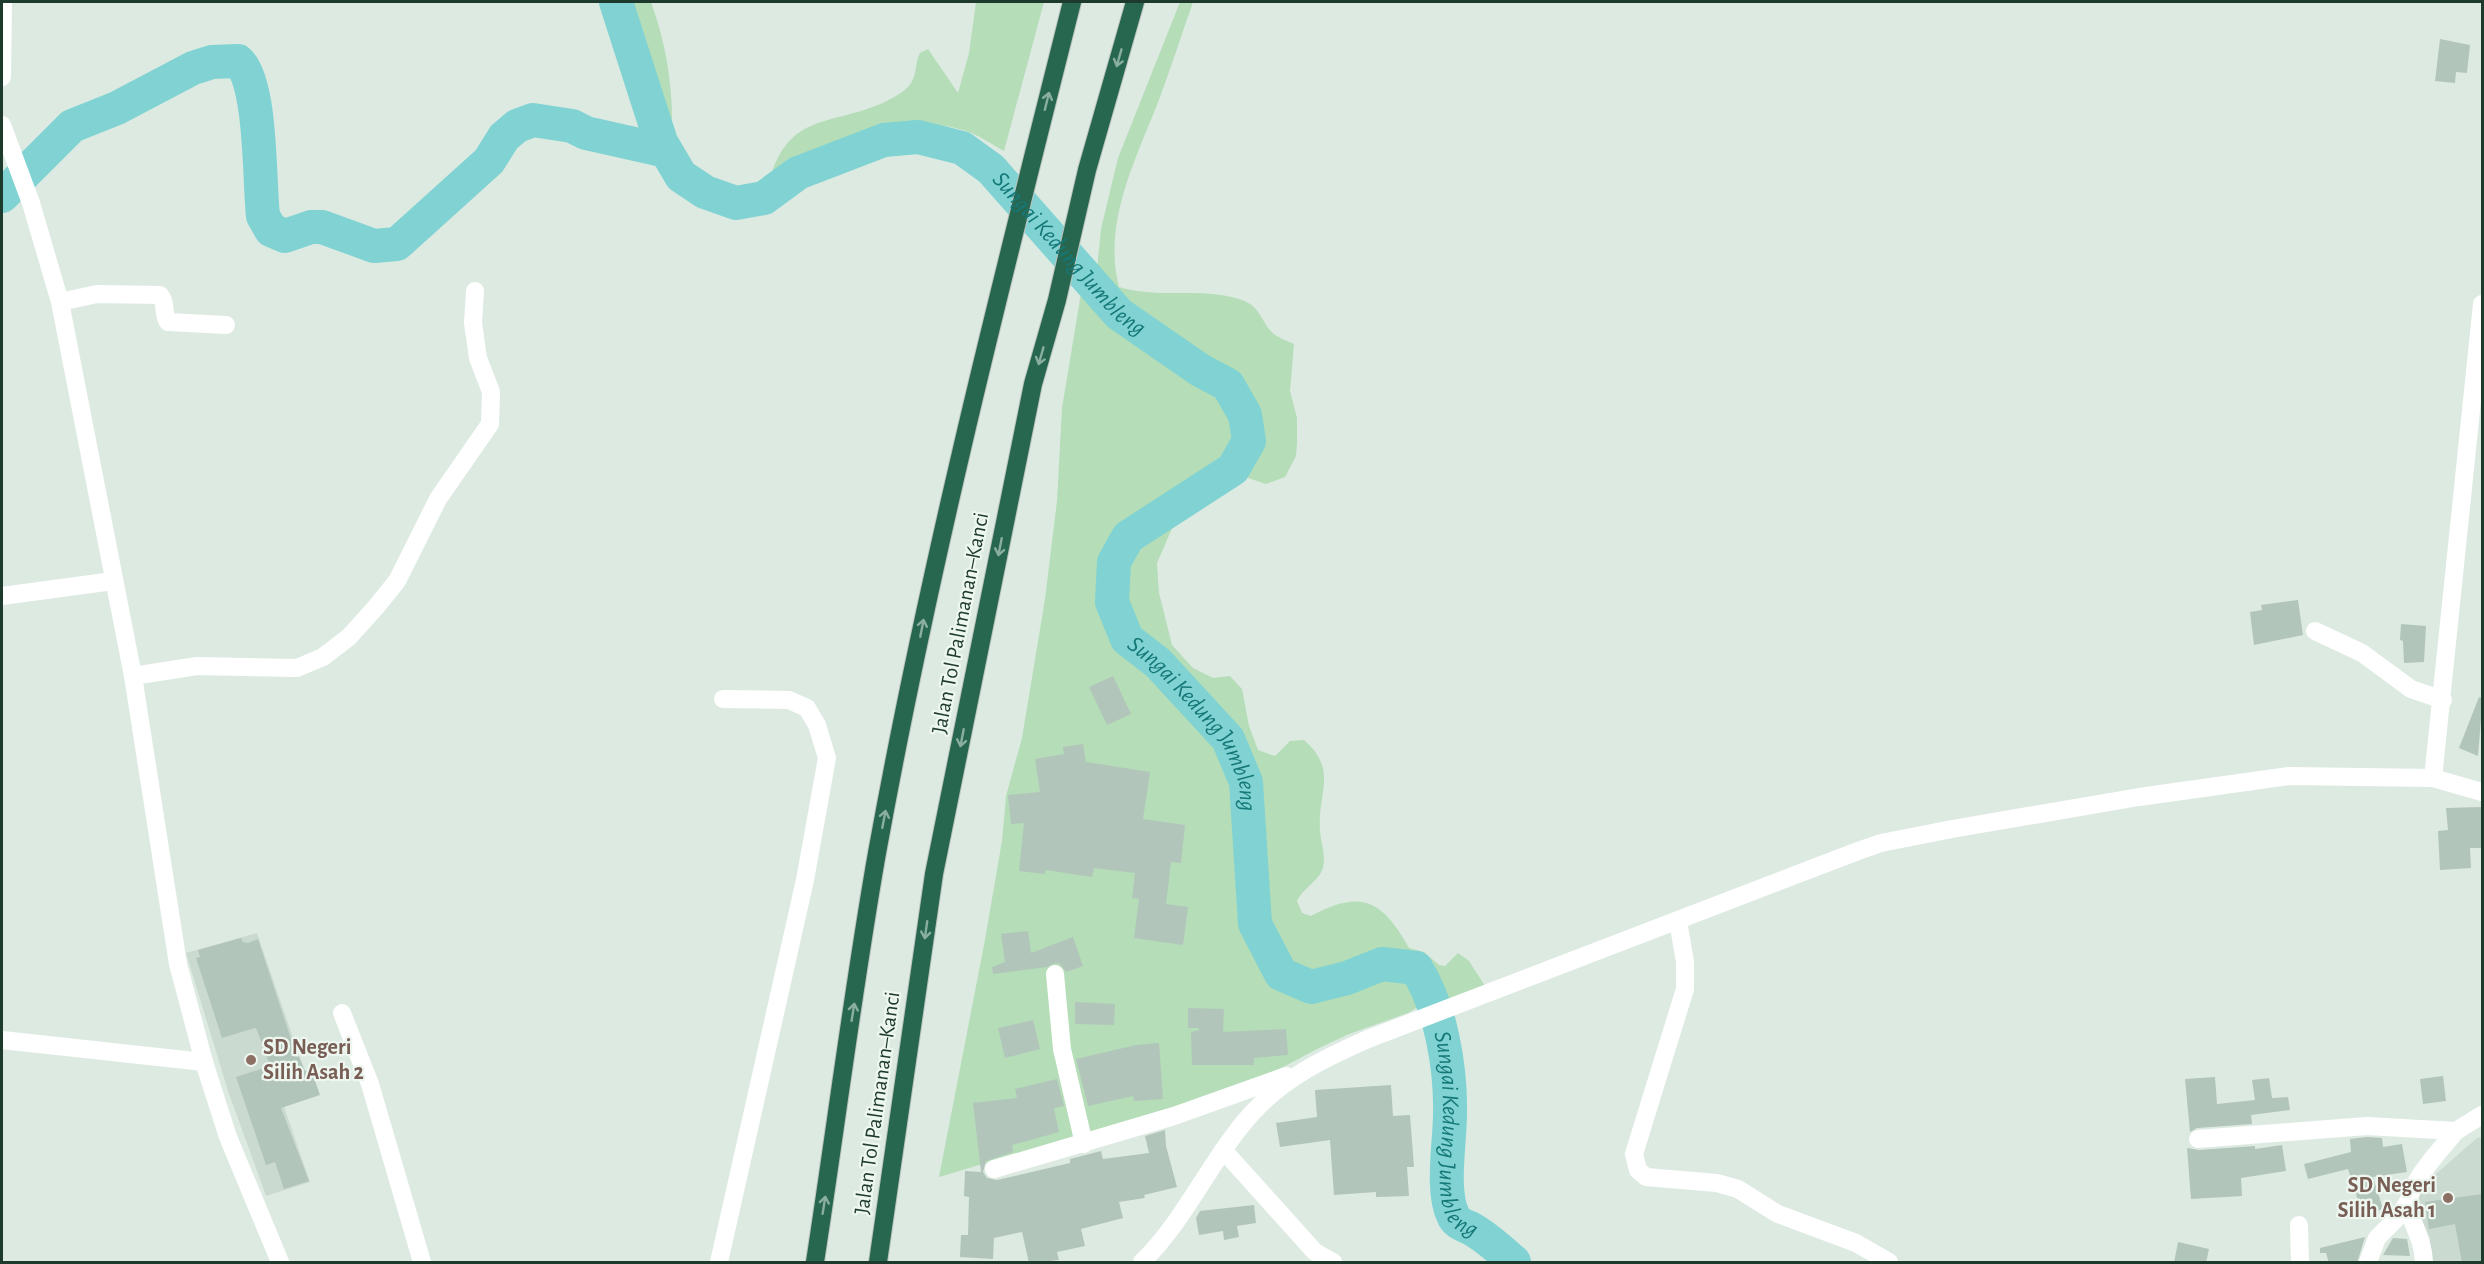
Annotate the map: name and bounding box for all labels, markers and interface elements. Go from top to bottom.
one-way arrow [1112,48,1124,67]
one-way arrow [1042,92,1054,111]
water label: Sungai Kedung Jumbleng [988,167,1150,341]
one-way arrow [1035,346,1046,365]
street label: Jalan Tol Palimanan–Kanci [928,511,992,735]
one-way arrow [994,537,1005,556]
one-way arrow [917,619,928,638]
water label: Sungai Kedung Jumbleng [1123,632,1260,812]
one-way arrow [955,728,967,747]
one-way arrow [879,810,890,830]
one-way arrow [921,919,932,939]
street label: Jalan Tol Palimanan–Kanci [850,990,904,1216]
one-way arrow [848,1003,859,1022]
water label: Sungai Kedung Jumbleng [1429,1029,1482,1242]
place label: SD Negeri Silih Asah 2 [263,1036,364,1083]
marker: SD Negeri Silih Asah 2 [244,1053,258,1067]
place label: SD Negeri Silih Asah 1 [2338,1174,2436,1221]
marker: SD Negeri Silih Asah 1 [2441,1191,2455,1205]
one-way arrow [818,1195,829,1215]

